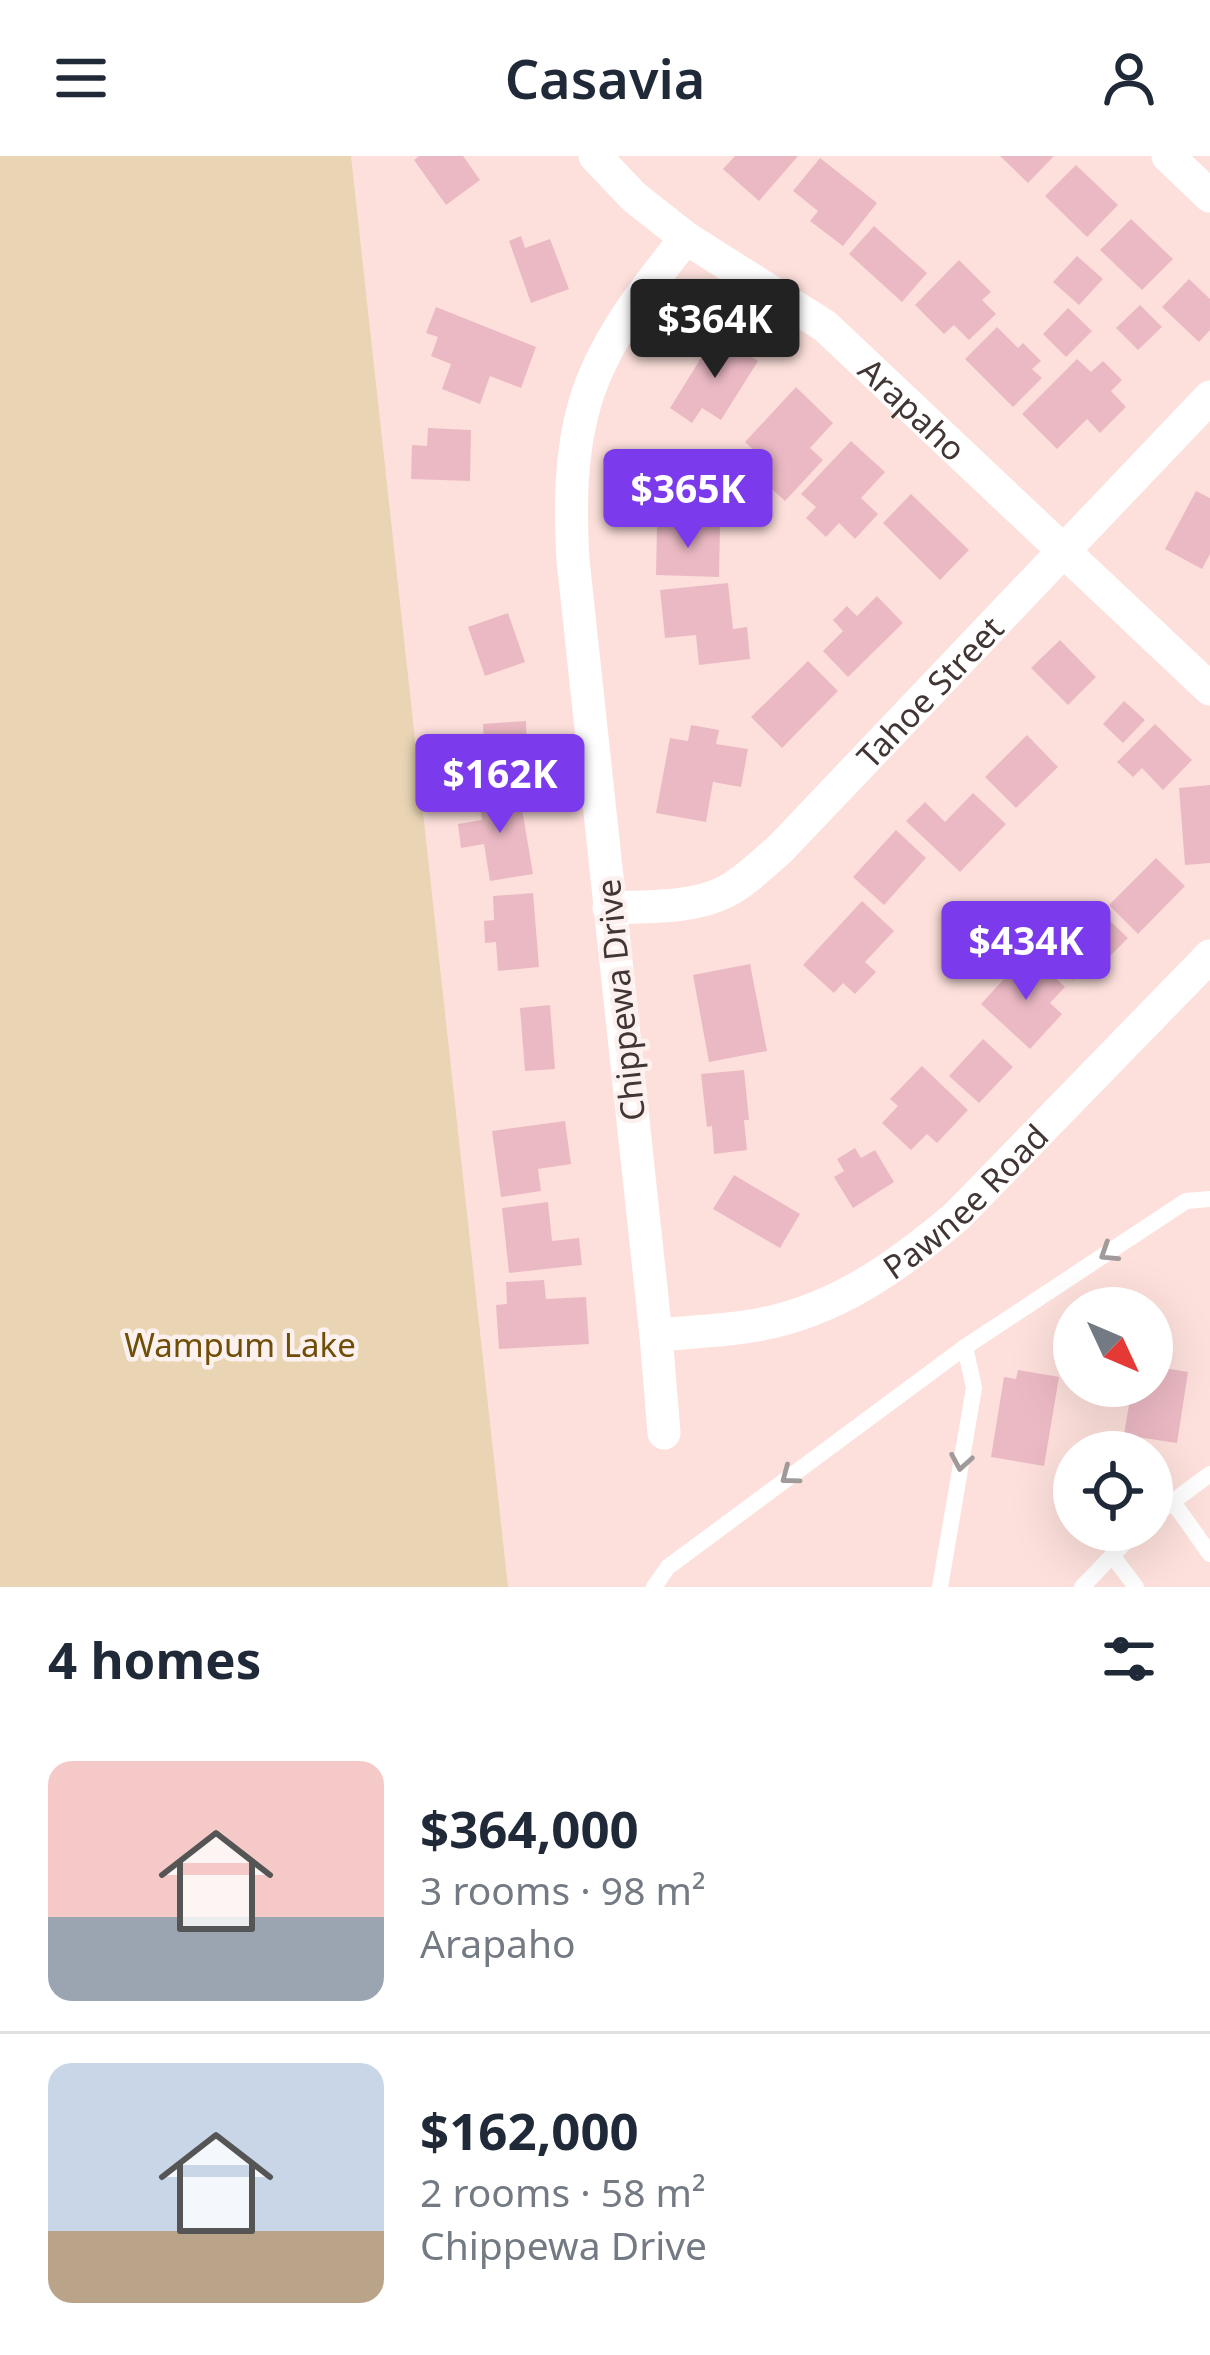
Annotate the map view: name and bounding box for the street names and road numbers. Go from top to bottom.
street label: Arapaho [849,347,976,470]
street label: Tahoe Street [846,606,1013,778]
street label: Chippewa Drive [585,877,655,1123]
street label: Pawnee Road [874,1114,1057,1289]

